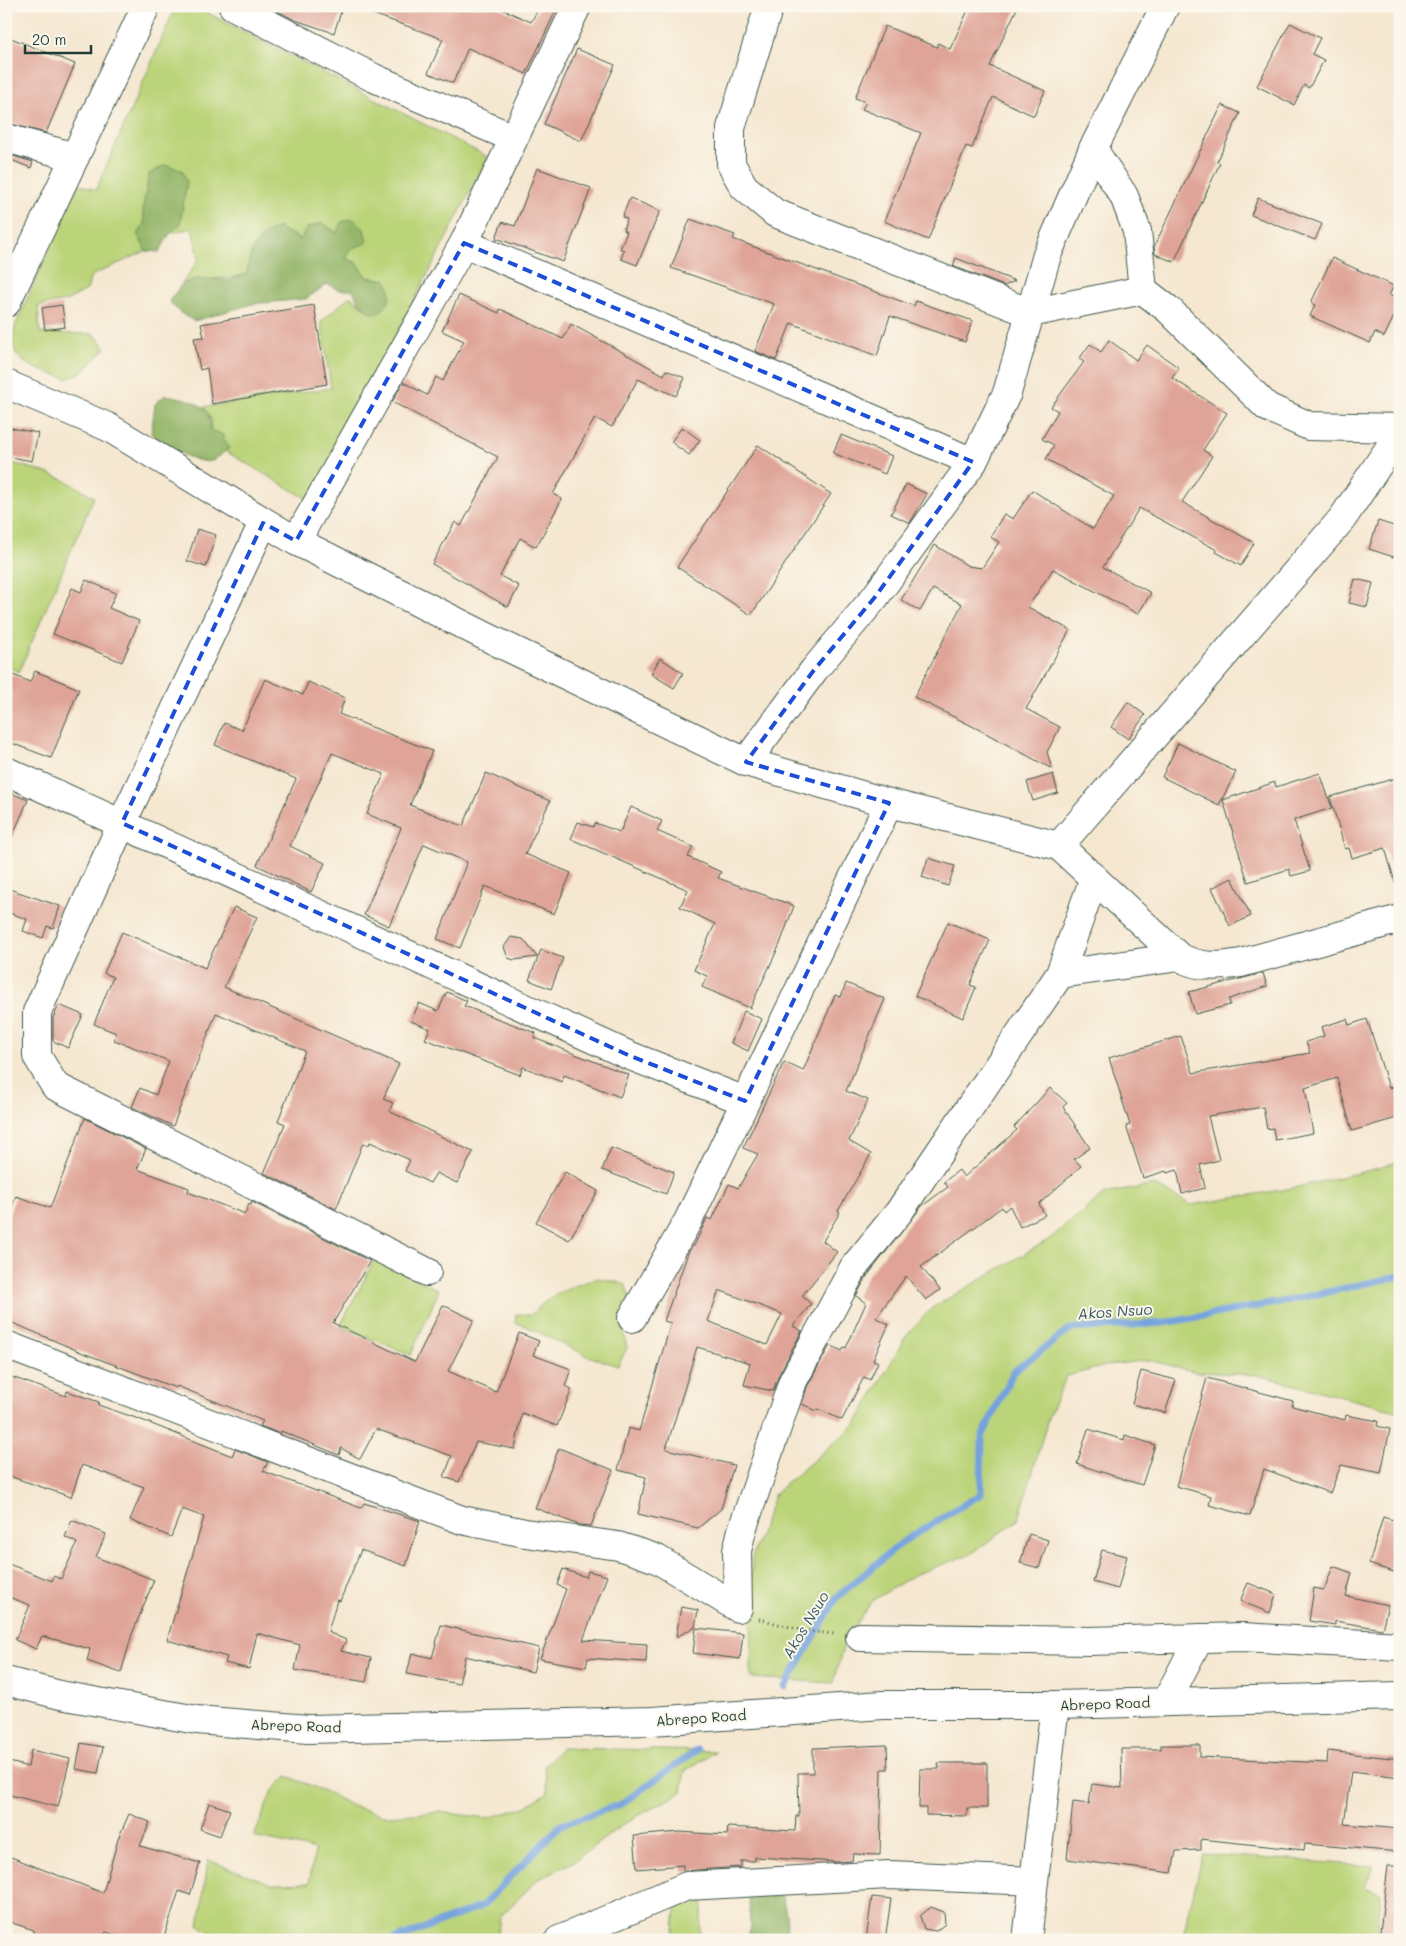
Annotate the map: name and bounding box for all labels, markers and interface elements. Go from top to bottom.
scale bar [25,22,91,54]
text: 20 m [32,29,66,49]
water label: Akos Nsuo [1077,1298,1153,1324]
water label: Akos Nsuo [777,1587,833,1662]
street label: Abrepo Road [1059,1692,1151,1715]
street label: Abrepo Road [655,1705,747,1730]
street label: Abrepo Road [250,1714,342,1737]

